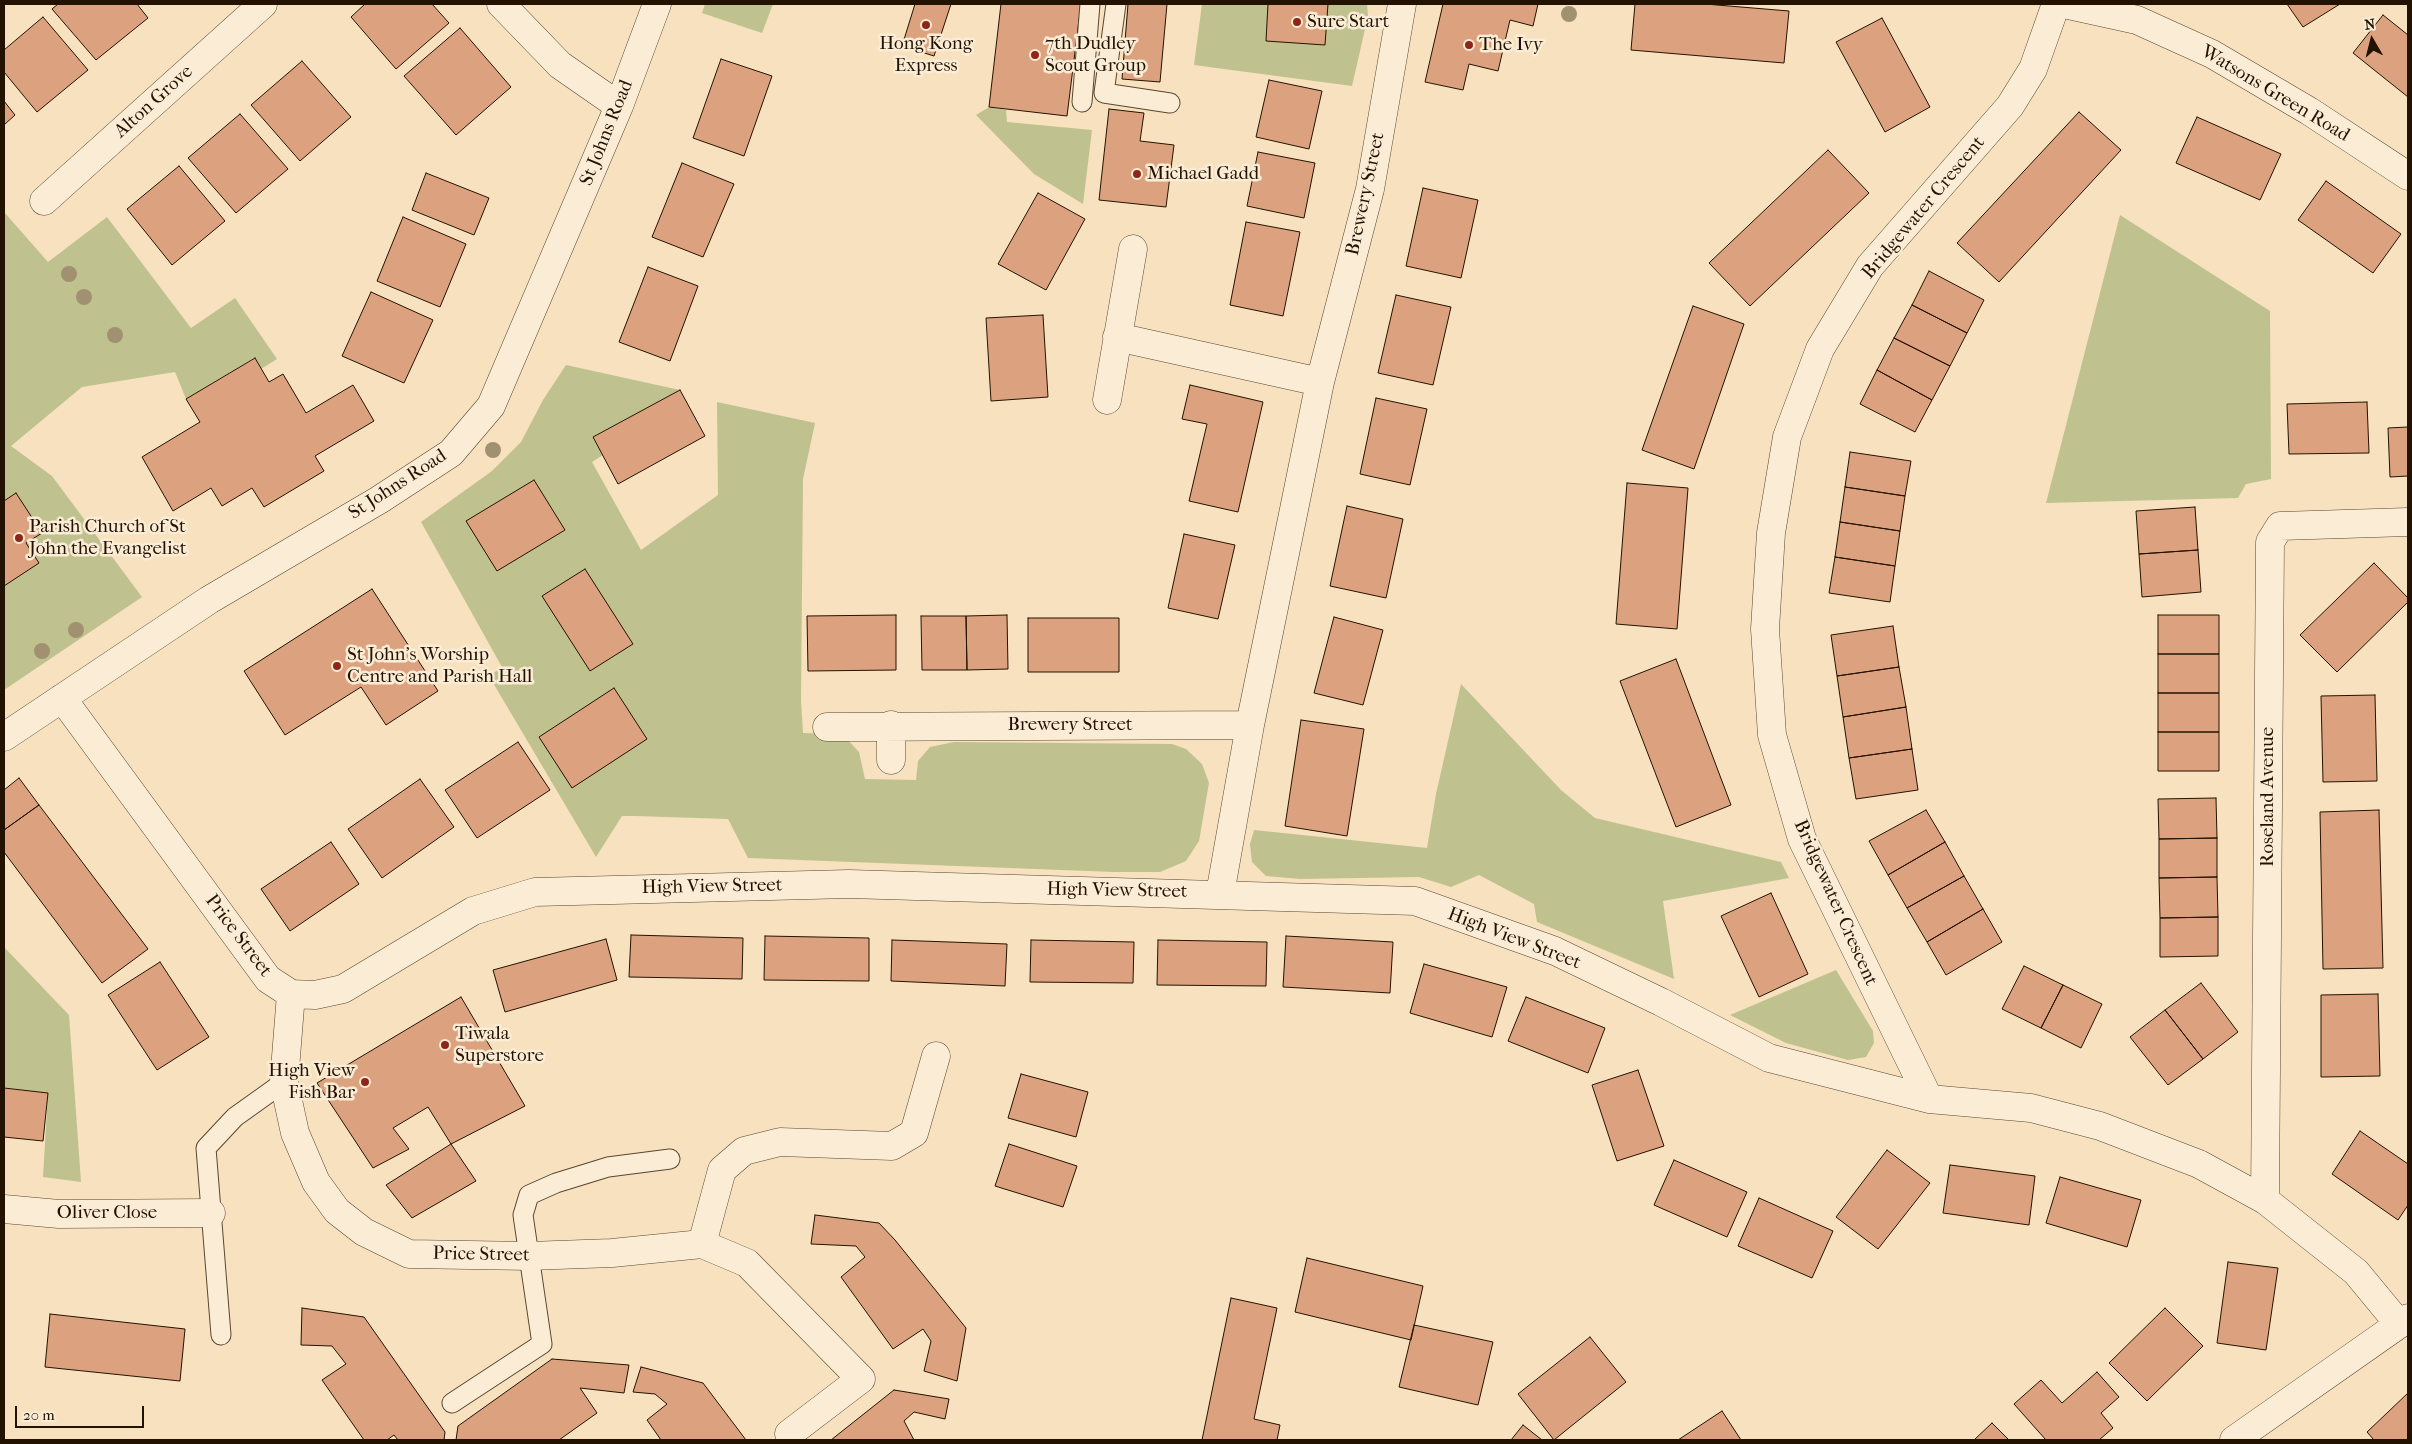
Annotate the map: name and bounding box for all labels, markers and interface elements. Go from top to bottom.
place label: Sure Start [1307,11,1389,33]
north arrow [2347,15,2397,65]
text: N [2363,15,2376,34]
marker: Sure Start [1291,16,1303,28]
marker: Hong Kong Express [920,19,932,31]
place label: Hong Kong Express [879,33,973,77]
place label: 7th Dudley Scout Group [1045,33,1146,77]
place label: The Ivy [1479,34,1543,56]
marker: The Ivy [1463,39,1475,51]
street label: Watsons Green Road [2197,41,2353,147]
marker: 7th Dudley Scout Group [1029,49,1041,61]
street label: Alton Grove [110,61,198,143]
street label: St Johns Road [575,77,639,189]
street label: Brewery Street [1342,130,1390,258]
street label: Bridgewater Crescent [1858,132,1990,284]
place label: Michael Gadd [1147,163,1259,185]
marker: Michael Gadd [1131,168,1143,180]
street label: St Johns Road [345,445,451,525]
place label: Parish Church of St John the Evangelist [29,516,186,560]
marker: Parish Church of St John the Evangelist [13,532,25,544]
place label: St John's Worship Centre and Parish Hall [347,644,532,688]
marker: St John's Worship Centre and Parish Hall [331,660,343,672]
street label: Brewery Street [1007,714,1133,736]
street label: Roseland Avenue [2257,727,2279,867]
street label: Bridgewater Crescent [1788,816,1882,990]
street label: High View Street [641,874,783,900]
street label: High View Street [1046,878,1188,904]
street label: Price Street [200,890,276,982]
street label: High View Street [1444,903,1584,975]
place label: Tiwala Superstore [455,1023,544,1067]
marker: Tiwala Superstore [439,1039,451,1051]
place label: High View Fish Bar [268,1060,355,1104]
marker: High View Fish Bar [359,1076,371,1088]
street label: Oliver Close [57,1202,157,1224]
street label: Price Street [432,1243,530,1267]
scale bar [18,1396,146,1428]
text: 20 m [23,1406,55,1424]

